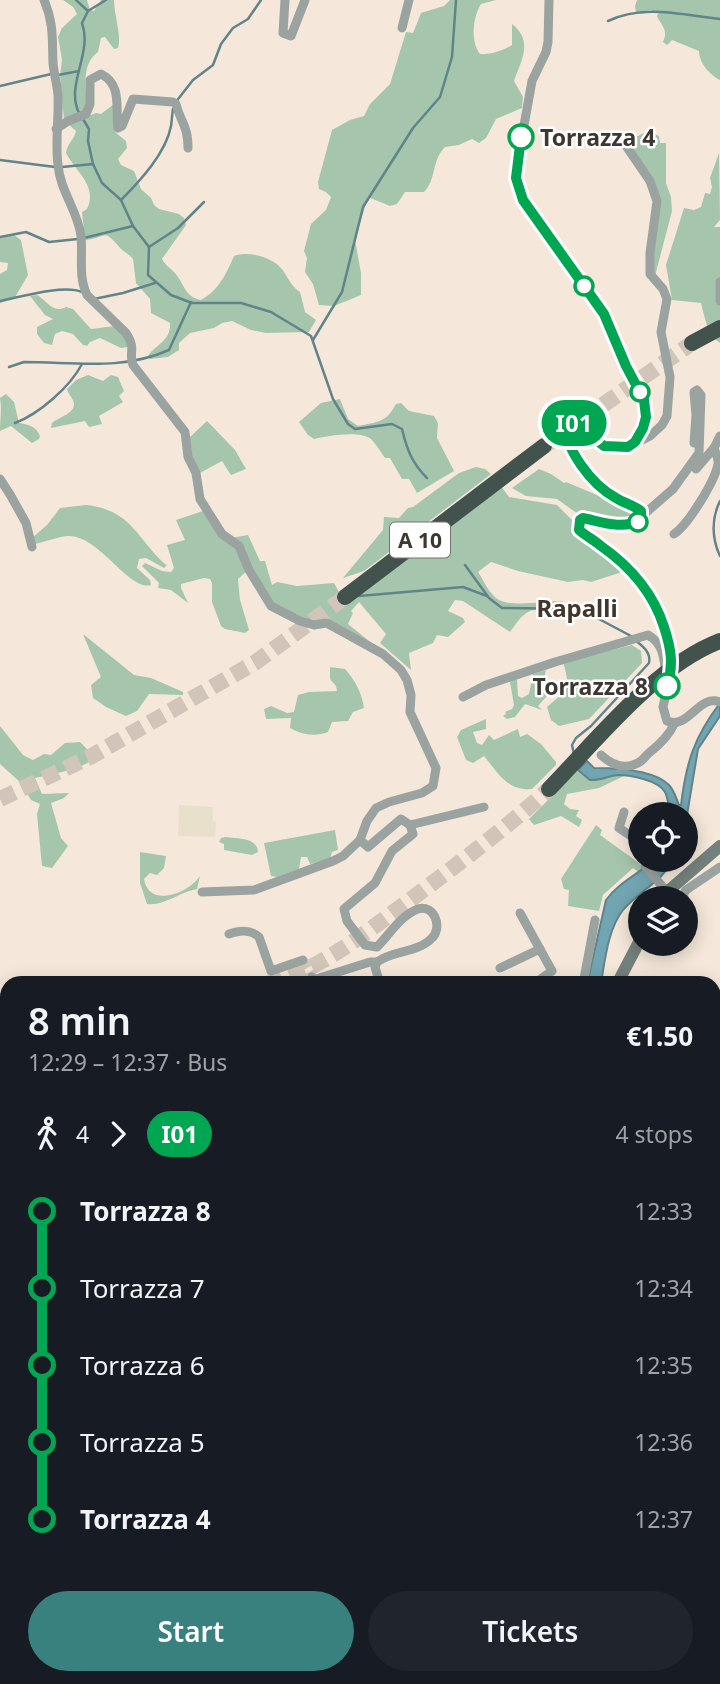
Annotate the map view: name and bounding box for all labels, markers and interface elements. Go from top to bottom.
place label: Torrazza 4 [540,121,656,153]
marker: Torrazza 4 [508,124,534,150]
unlabelled marker [574,276,594,296]
unlabelled marker [630,382,650,402]
line badge: I01 [534,400,614,446]
text: I01 [556,406,592,439]
unlabelled marker [628,512,648,532]
road number: A 10 [390,522,450,558]
district label: Rapalli [536,591,618,624]
place label: Torrazza 8 [532,670,648,702]
marker: Torrazza 8 [654,673,680,699]
map controls [628,802,698,956]
button: locate [628,802,698,872]
button: layers [628,886,698,956]
text: 8 min [28,994,131,1046]
text: €1.50 [626,1018,693,1054]
text: 12:29 – 12:37 · Bus [28,1046,227,1078]
icon: walk [28,1115,66,1153]
icon: forward [99,1115,137,1153]
text: I01 [161,1117,198,1150]
text: 4 [76,1118,89,1150]
text: 4 stops [615,1118,693,1150]
text: Torrazza 8 [80,1193,211,1229]
text: 12:33 [634,1195,693,1227]
text: Torrazza 7 [80,1270,205,1306]
text: 12:34 [634,1272,693,1304]
text: Torrazza 6 [80,1347,205,1383]
text: 12:35 [634,1349,693,1381]
text: Torrazza 5 [80,1424,205,1460]
text: 12:36 [634,1426,693,1458]
text: Torrazza 4 [80,1501,211,1537]
text: 12:37 [634,1503,693,1535]
button: Start [28,1591,354,1671]
button: Tickets [368,1591,693,1671]

